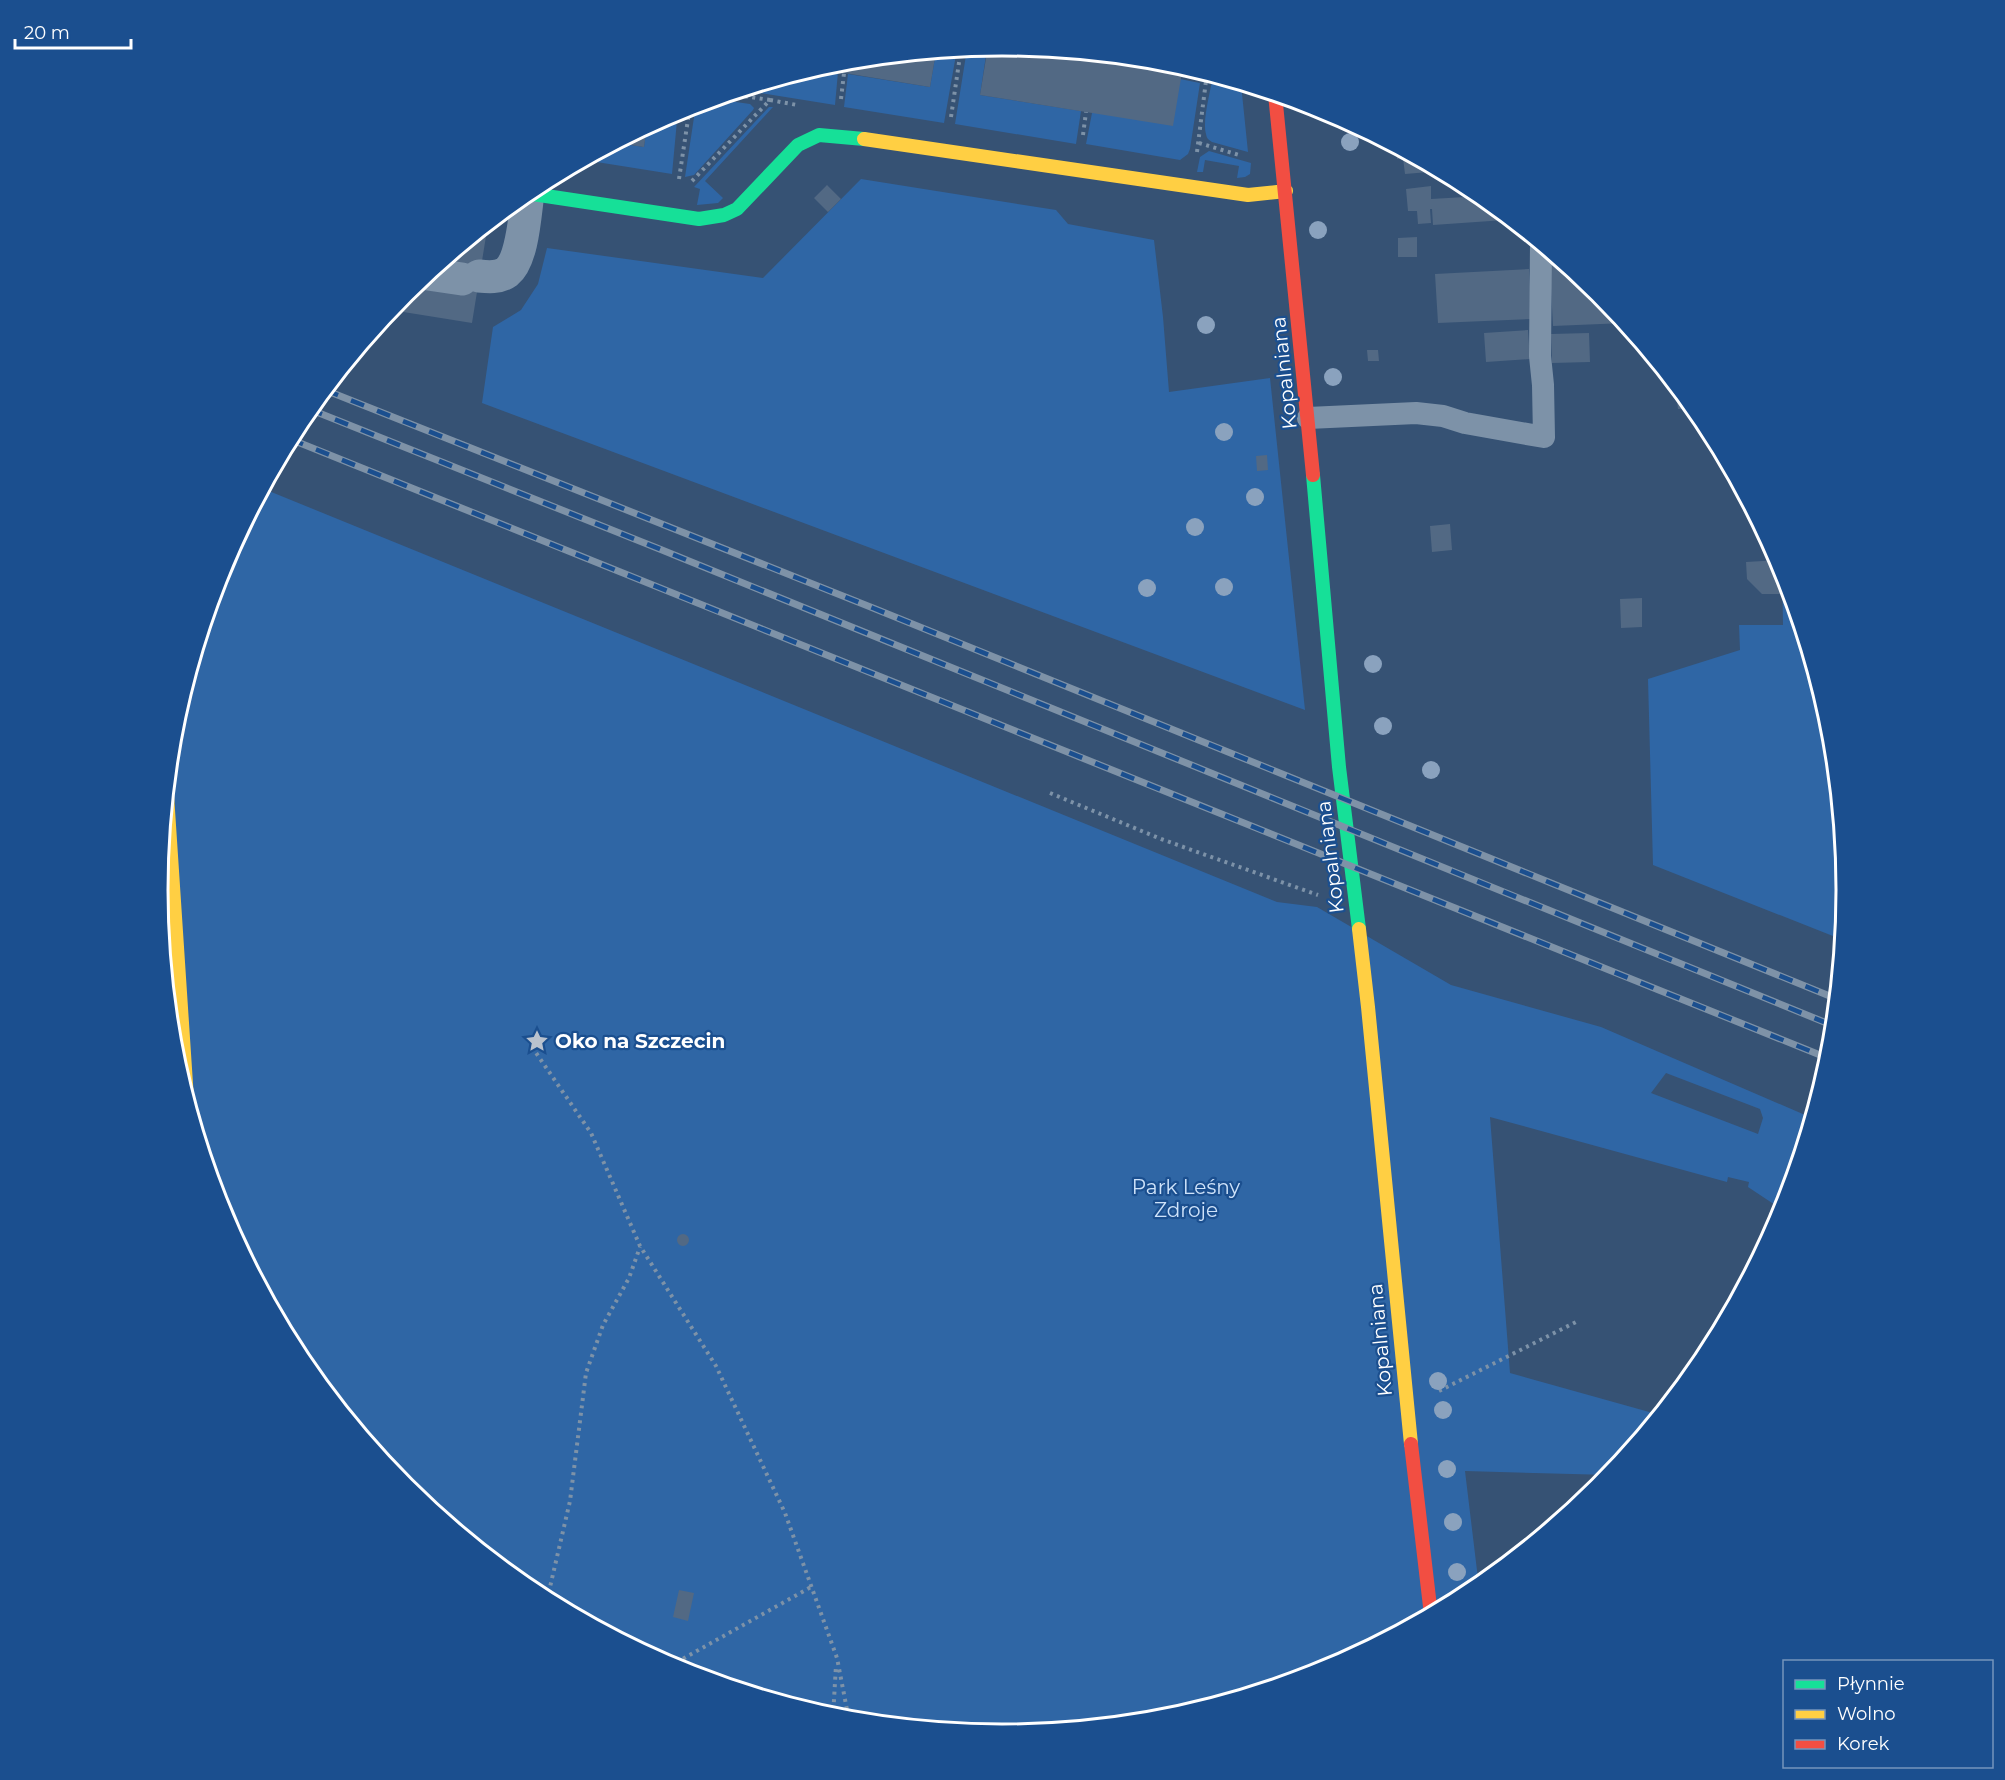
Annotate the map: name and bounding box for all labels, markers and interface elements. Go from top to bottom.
scale bar [15,12,130,50]
text: 20 m [24,22,70,44]
street label: Kopalniana [1266,316,1302,430]
street label: Kopalniana [1311,799,1349,915]
place icon: Oko na Szczecin [524,1028,550,1054]
place label: Oko na Szczecin [555,1029,725,1053]
park label: Park Leśny Zdroje [1132,1175,1240,1222]
street label: Kopalniana [1363,1283,1397,1397]
legend [1783,1660,1993,1768]
text: Płynnie [1837,1673,1905,1695]
text: Wolno [1837,1703,1896,1725]
text: Korek [1837,1733,1890,1755]

